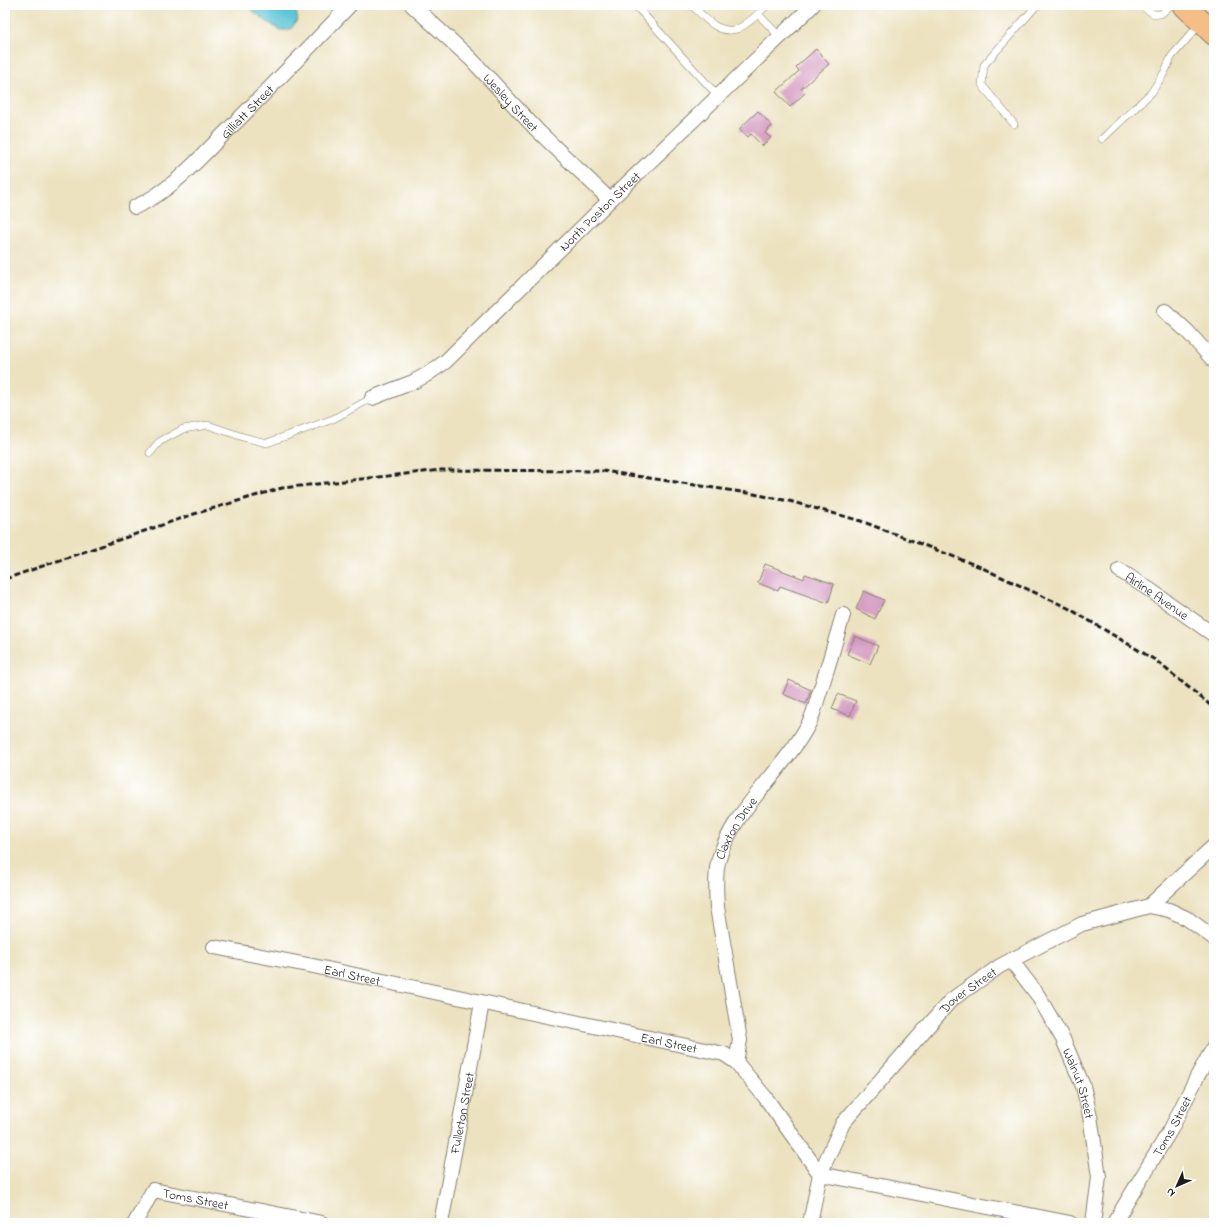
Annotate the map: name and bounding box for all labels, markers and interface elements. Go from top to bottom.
street label: Wesley Street [478,70,543,137]
street label: Gilliatt Street [217,81,279,144]
street label: North Poston Street [555,167,646,256]
street label: Airline Avenue [1121,568,1192,625]
street label: Claxton Drive [711,793,762,862]
street label: Earl Street [322,961,383,991]
street label: Dover Street [935,963,1001,1019]
street label: Earl Street [639,1028,699,1059]
street label: Walnut Street [1057,1045,1098,1121]
street label: Fullerton Street [446,1070,480,1157]
street label: Toms Street [1149,1092,1197,1160]
north arrow [1157,1166,1197,1206]
street label: Toms Street [161,1184,230,1216]
text: N [1162,1184,1179,1201]

